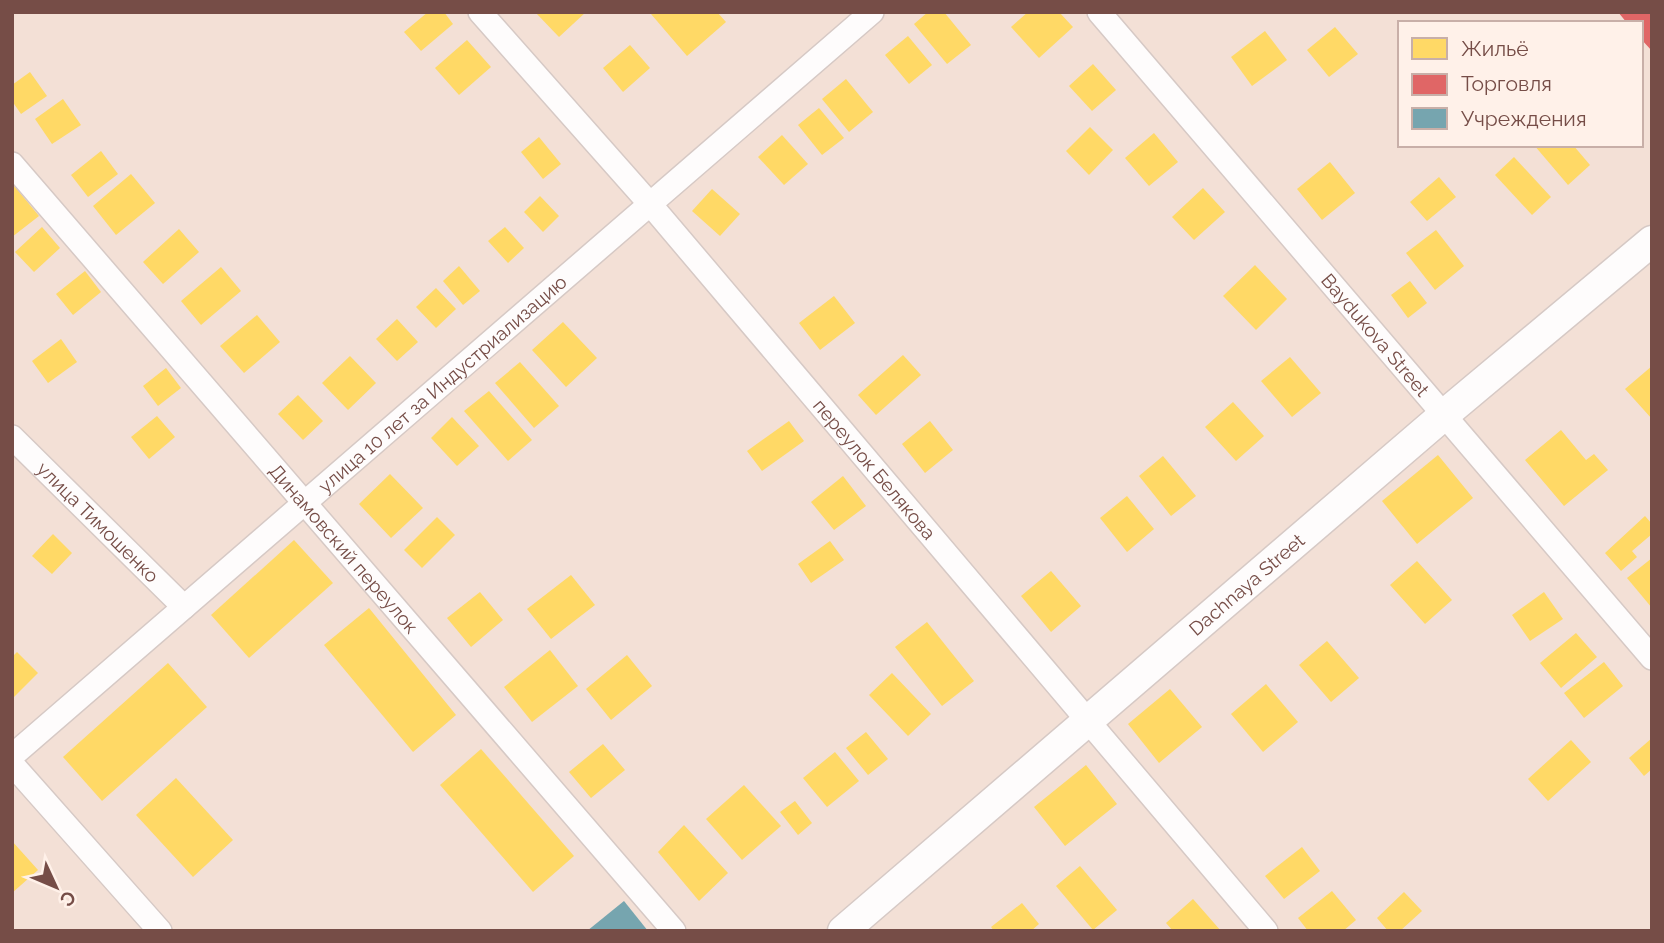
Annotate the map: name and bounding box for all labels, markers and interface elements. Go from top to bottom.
legend [1398,21,1643,147]
text: Жильё [1461,36,1529,61]
text: Торговля [1461,71,1552,96]
text: Учреждения [1461,106,1587,131]
street label: Baydukova Street [1317,269,1434,401]
street label: улица 10 лет за Индустриализацию [314,270,571,497]
street label: переулок Белякова [809,394,940,544]
street label: улица Тимошенко [33,457,163,587]
street label: Динамовский переулок [265,459,423,638]
street label: Dachnaya Street [1185,529,1309,640]
north arrow [21,852,91,922]
text: С [56,886,81,911]

